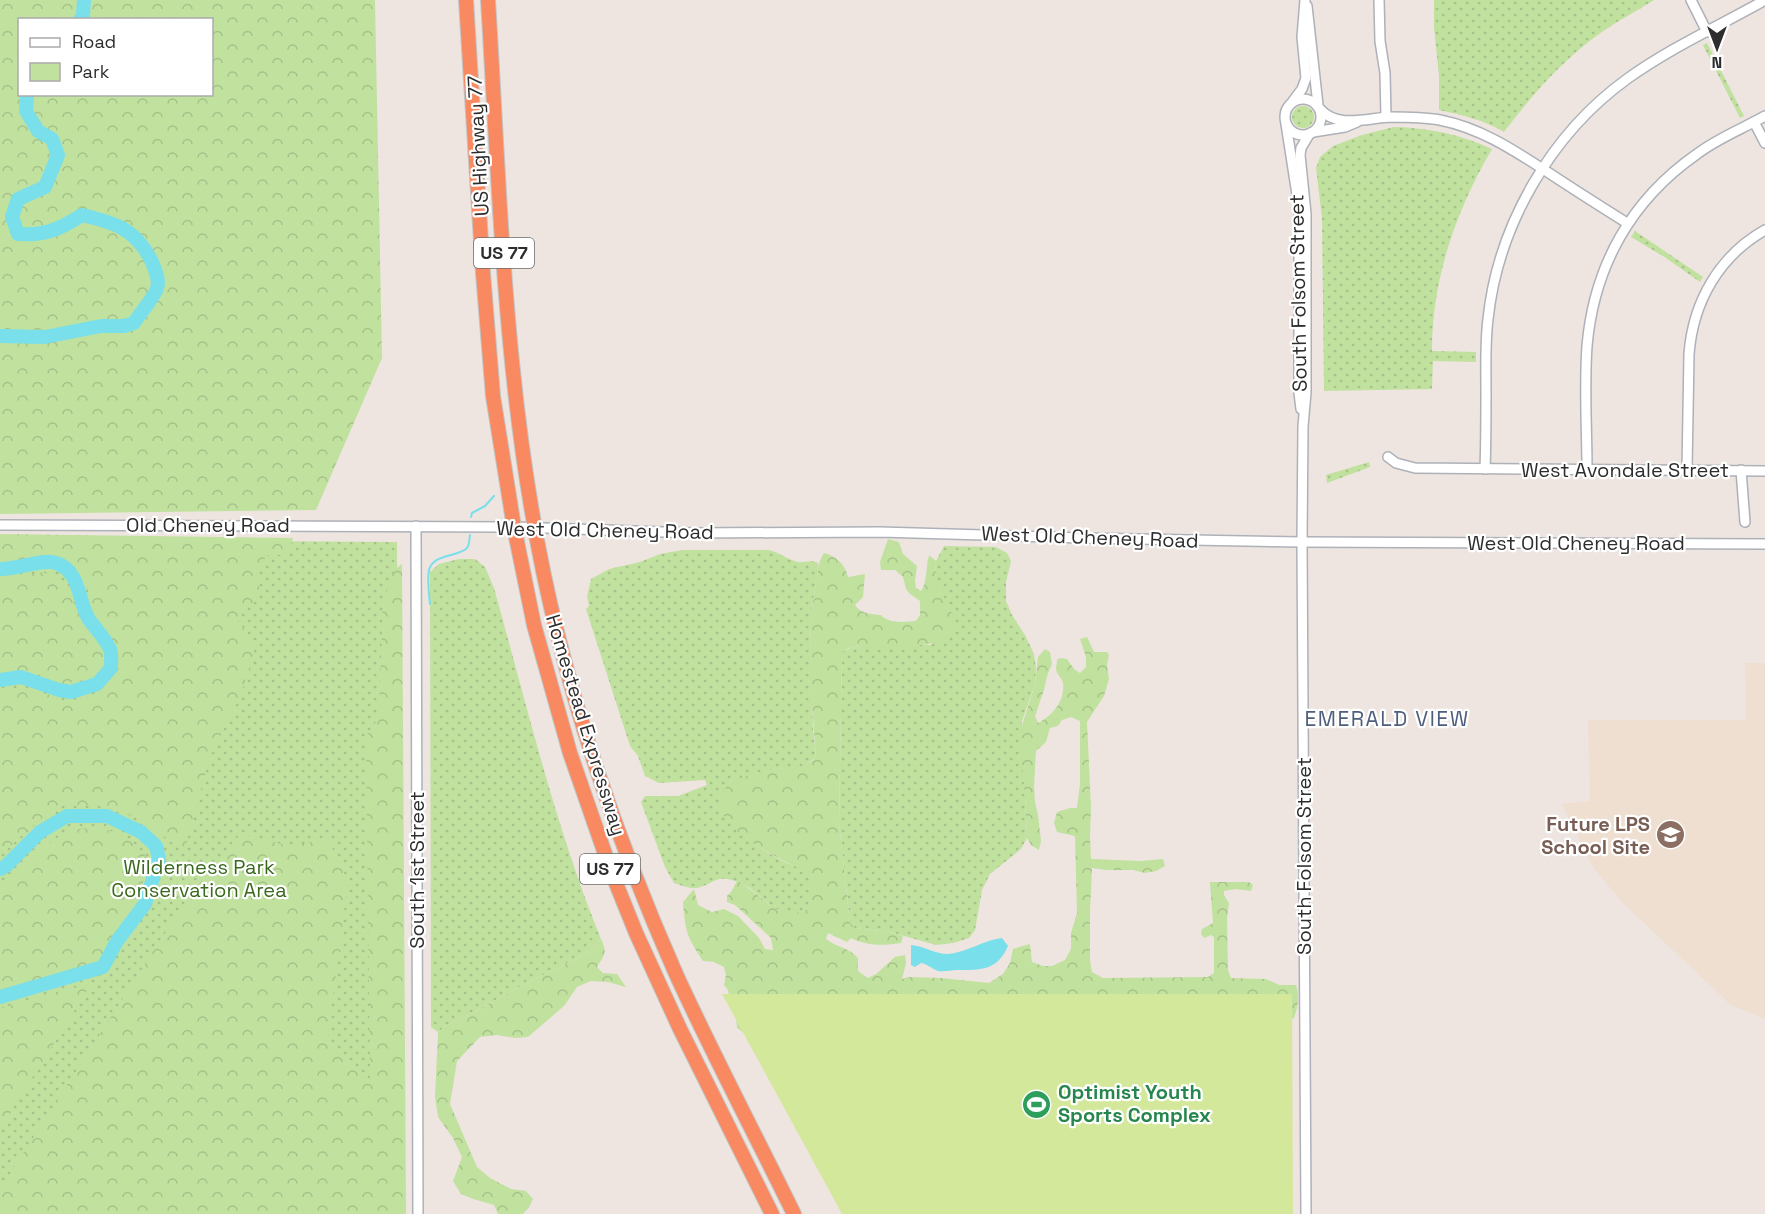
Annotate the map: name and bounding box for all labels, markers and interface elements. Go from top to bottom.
legend [18,18,213,96]
north arrow [1687,18,1747,78]
text: Road [72,30,116,53]
text: N [1712,52,1722,73]
text: Park [72,60,110,83]
street label: US Highway 77 [461,75,495,217]
street label: South Folsom Street [1283,194,1313,392]
road number: US 77 [474,238,534,268]
street label: West Avondale Street [1521,457,1729,483]
street label: Old Cheney Road [126,512,290,538]
street label: West Old Cheney Road [496,515,714,545]
street label: West Old Cheney Road [981,520,1199,554]
street label: West Old Cheney Road [1467,530,1685,556]
street label: Homestead Expressway [540,611,632,839]
district label: EMERALD VIEW [1304,705,1470,732]
street label: South Folsom Street [1291,757,1317,955]
street label: South 1st Street [404,791,430,949]
place label: Future LPS School Site [1541,811,1650,860]
school or university icon: Future LPS School Site [1655,819,1687,851]
park label: Wilderness Park Conservation Area [111,854,287,903]
road number: US 77 [580,854,640,884]
place label: Optimist Youth Sports Complex [1058,1079,1211,1128]
sports icon: Optimist Youth Sports Complex [1021,1088,1053,1120]

